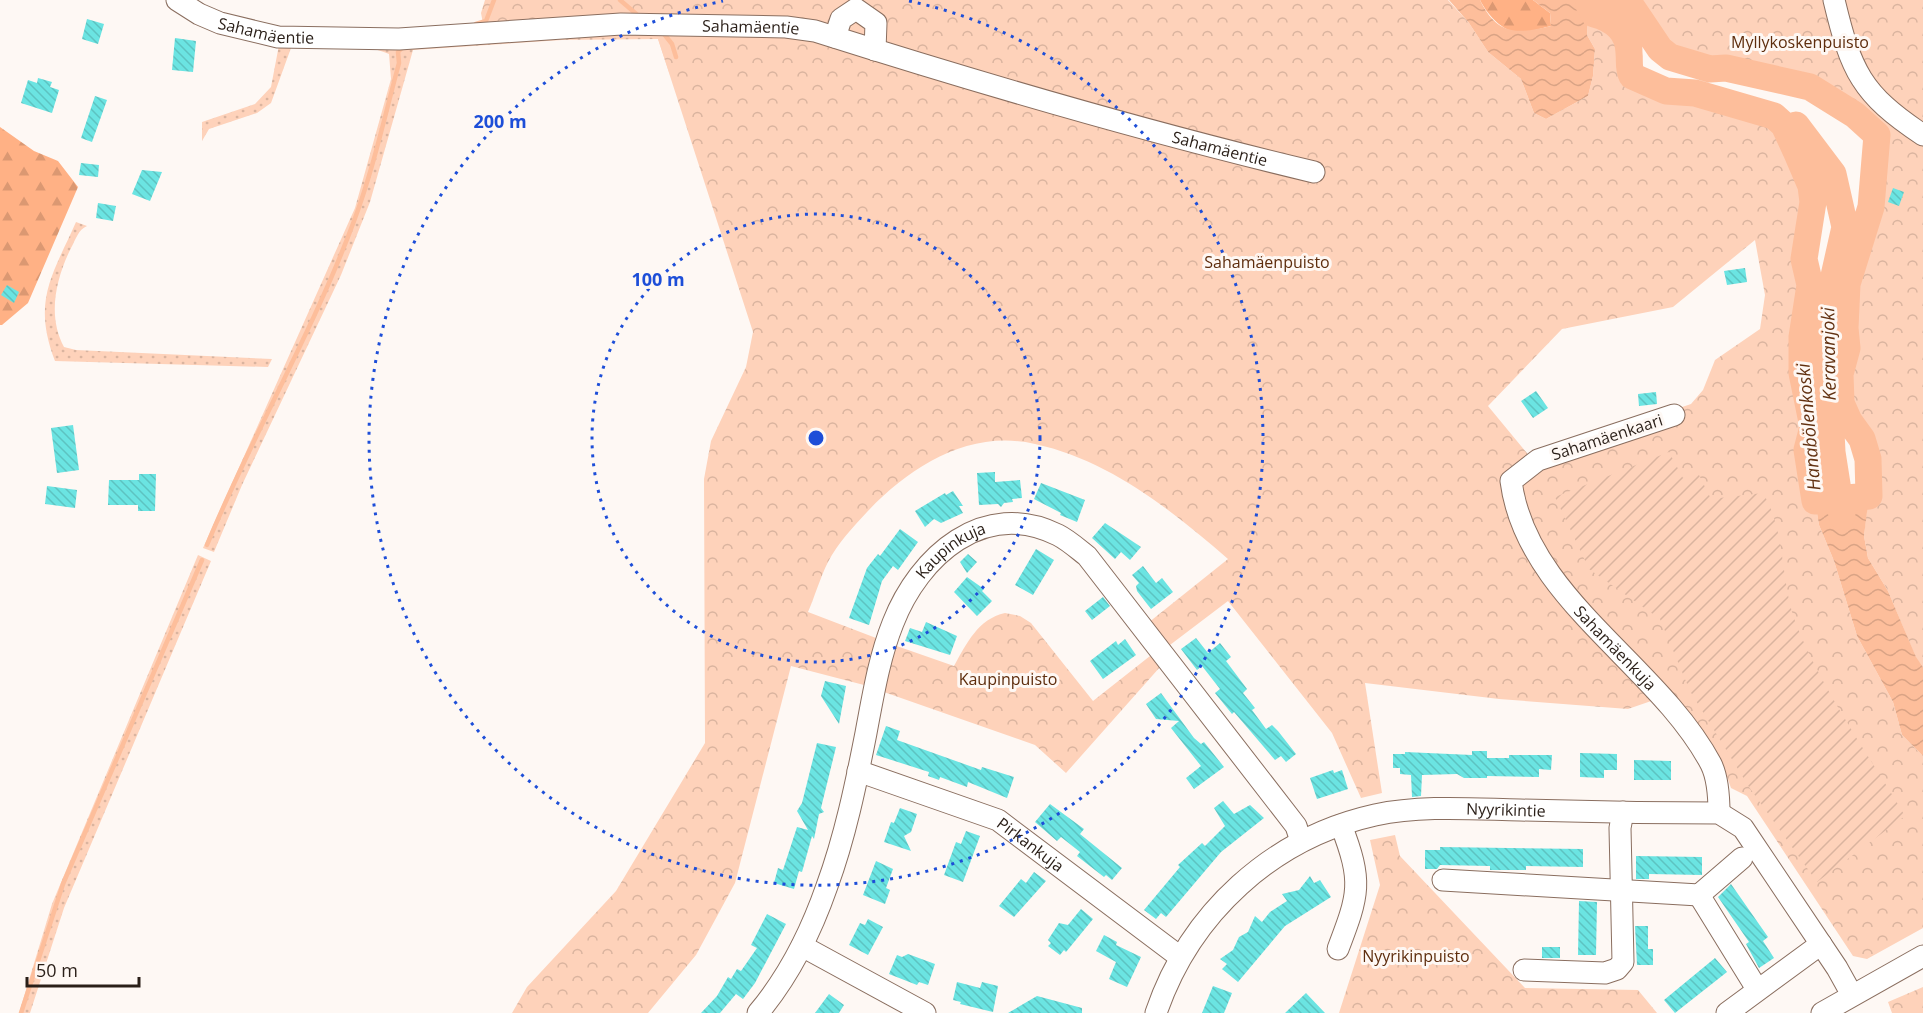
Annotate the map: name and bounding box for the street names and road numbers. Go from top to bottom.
street label: Sahamäentie [216,12,314,49]
street label: Sahamäentie [702,14,801,40]
street label: Sahamäentie [1170,126,1270,171]
street label: Sahamäenkaari [1549,409,1665,465]
street label: Kaupinkuja [910,517,988,583]
street label: Sahamäenkuja [1569,601,1662,695]
street label: Nyyrikintie [1466,798,1546,822]
street label: Pirkankuja [993,812,1068,877]

